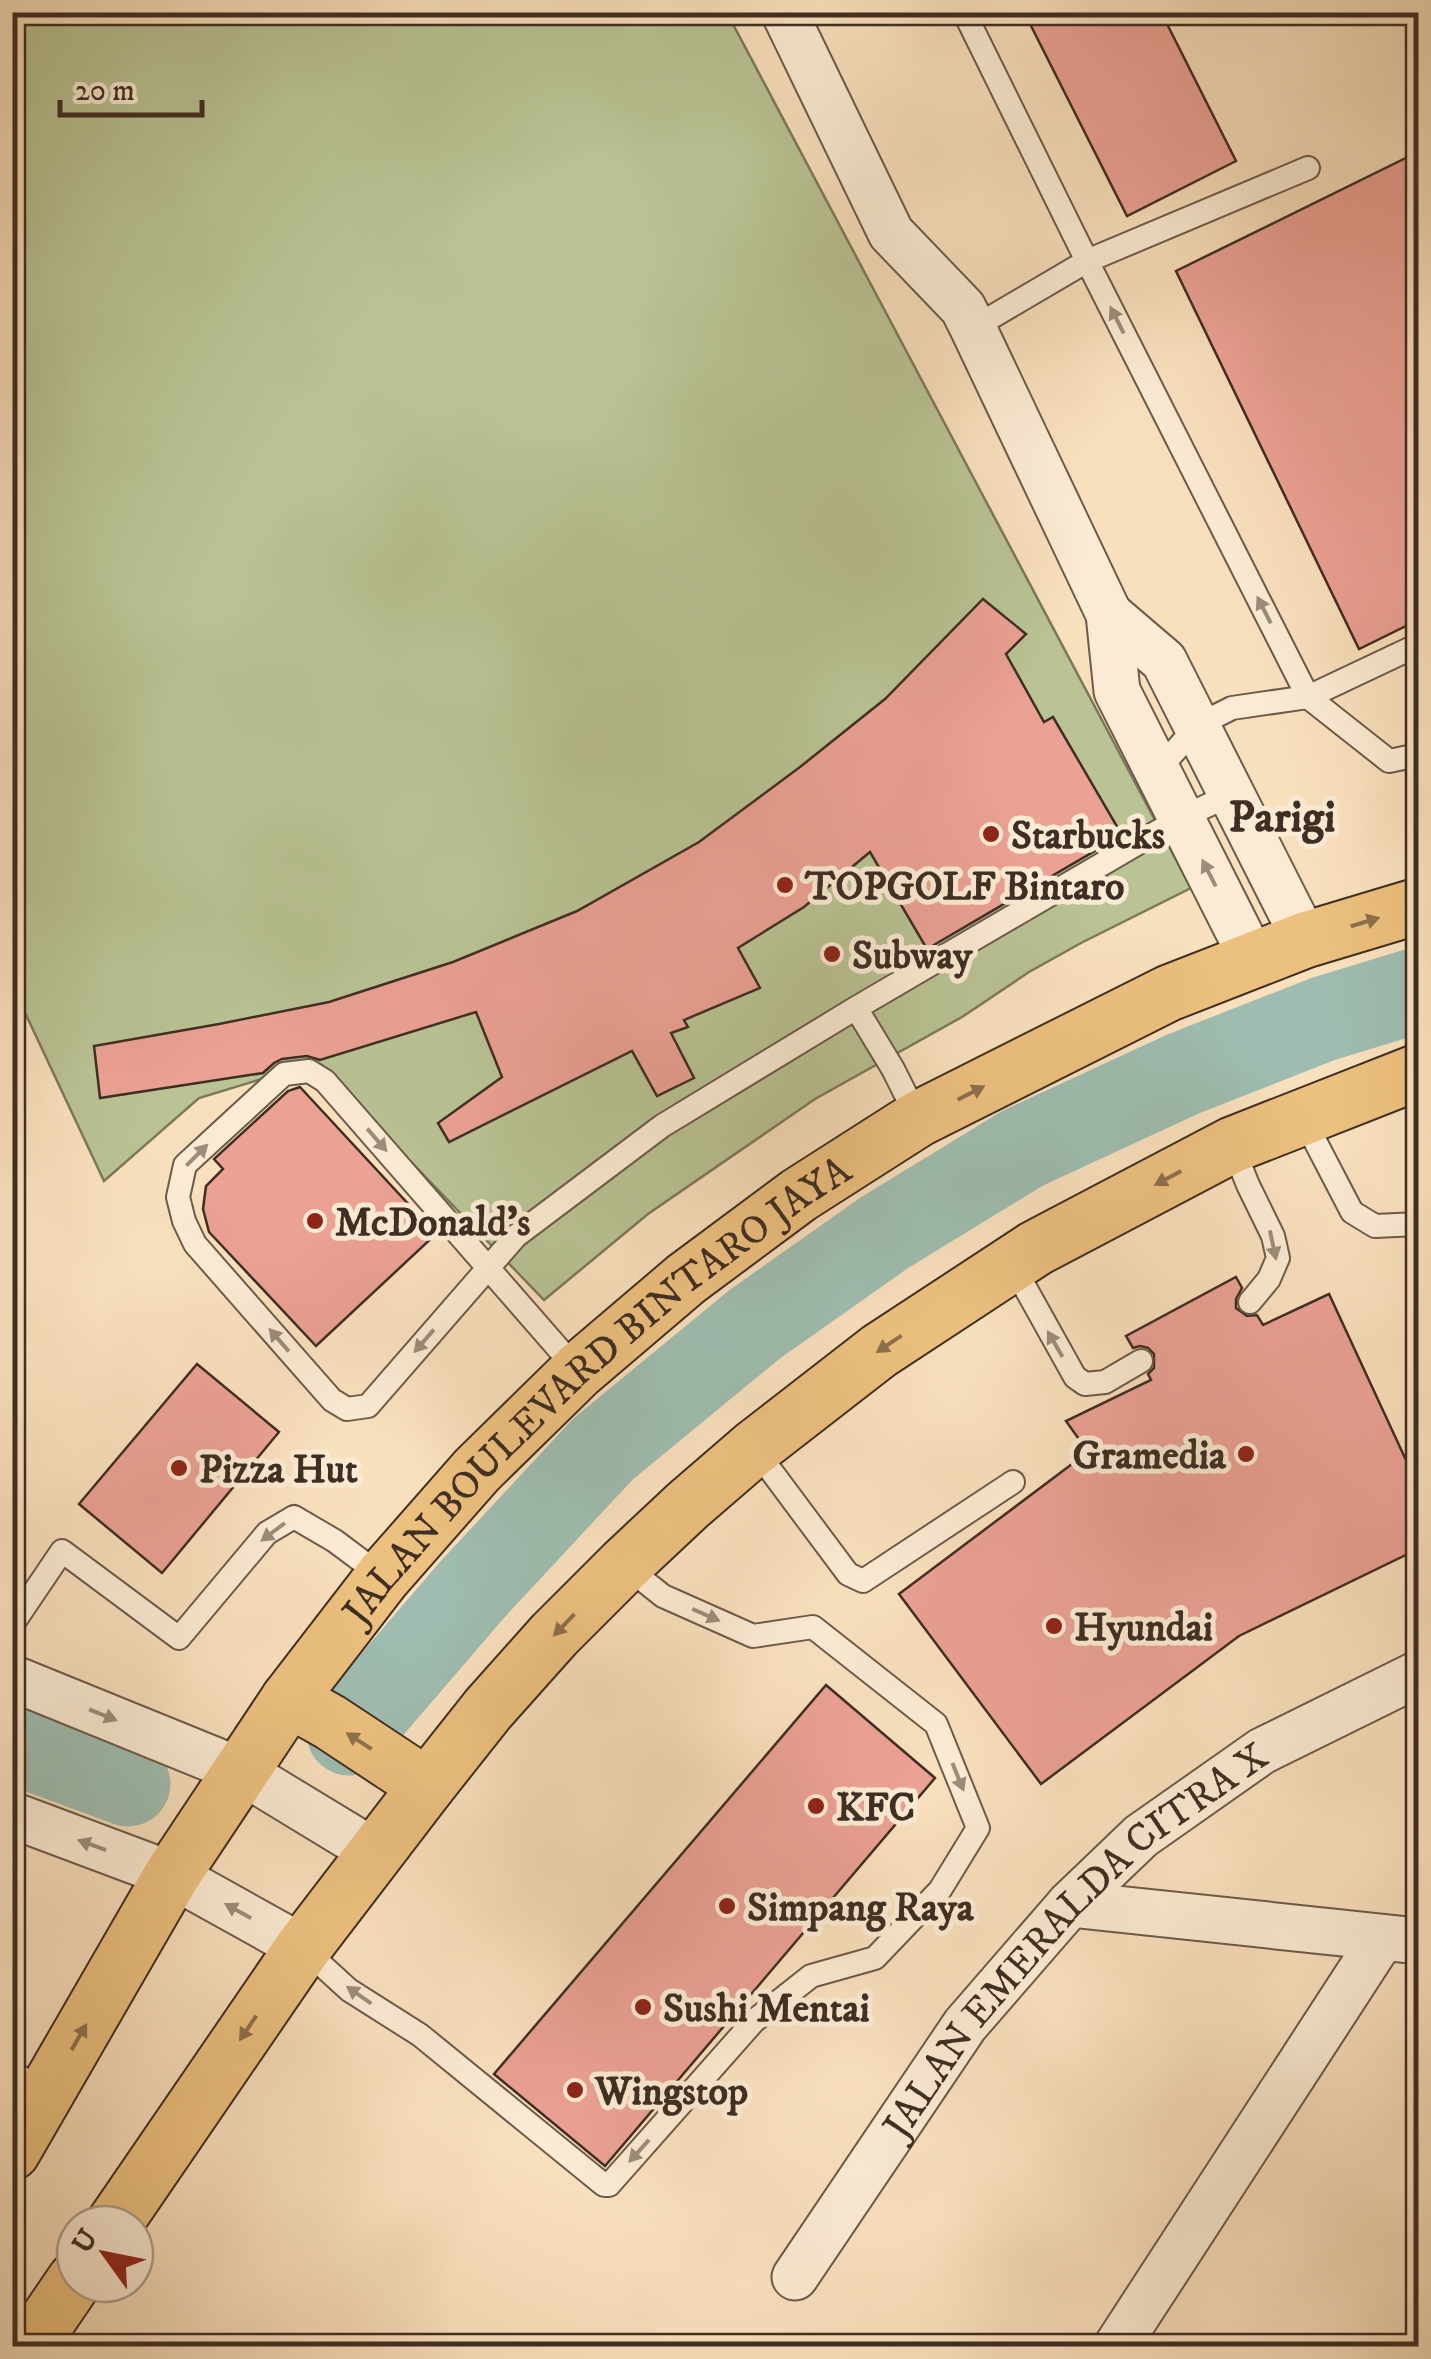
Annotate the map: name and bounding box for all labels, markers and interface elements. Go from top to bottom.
scale bar [60,55,202,117]
text: 20 m [75,73,135,110]
one-way arrow [1109,305,1126,334]
one-way arrow [1256,595,1273,624]
district label: Parigi [1228,790,1336,846]
place label: Starbucks [1011,812,1165,862]
marker: Starbucks [980,823,1002,845]
one-way arrow [1201,858,1218,887]
place label: TOPGOLF Bintaro [804,863,1124,913]
marker: TOPGOLF Bintaro [774,874,796,896]
one-way arrow [1350,914,1381,929]
place label: Subway [852,932,973,982]
marker: Subway [821,943,843,965]
one-way arrow [957,1085,986,1102]
one-way arrow [366,1127,388,1152]
one-way arrow [185,1144,208,1168]
street label: JALAN BOULEVARD BINTARO JAYA [331,1146,862,1639]
one-way arrow [1154,1169,1183,1186]
place label: McDonald's [335,1199,530,1249]
marker: McDonald's [304,1210,326,1232]
one-way arrow [1265,1230,1281,1261]
one-way arrow [268,1328,290,1353]
one-way arrow [413,1328,435,1353]
one-way arrow [1047,1330,1065,1358]
one-way arrow [876,1335,903,1353]
place label: Gramedia [1072,1432,1227,1482]
marker: Gramedia [1235,1443,1257,1465]
place label: Pizza Hut [199,1446,358,1496]
marker: Pizza Hut [168,1457,190,1479]
one-way arrow [260,1521,286,1541]
place label: Hyundai [1074,1604,1213,1654]
one-way arrow [691,1607,721,1623]
one-way arrow [553,1613,577,1637]
marker: Hyundai [1043,1615,1065,1637]
one-way arrow [88,1707,118,1723]
one-way arrow [345,1732,372,1750]
street label: JALAN EMERALDA CITRA X [871,1733,1279,2152]
one-way arrow [950,1762,966,1792]
place label: KFC [836,1784,915,1834]
marker: KFC [805,1795,827,1817]
one-way arrow [77,1837,107,1852]
place label: Simpang Raya [747,1884,975,1934]
marker: Simpang Raya [716,1895,738,1917]
one-way arrow [224,1903,252,1921]
place label: Sushi Mentai [663,1985,870,2035]
one-way arrow [345,1986,372,2005]
marker: Sushi Mentai [632,1996,654,2018]
one-way arrow [239,2015,258,2042]
one-way arrow [69,2023,87,2051]
place label: Wingstop [594,2068,748,2118]
marker: Wingstop [564,2079,586,2101]
one-way arrow [628,2138,650,2163]
north arrow [55,2204,155,2304]
text: U [65,2222,106,2260]

